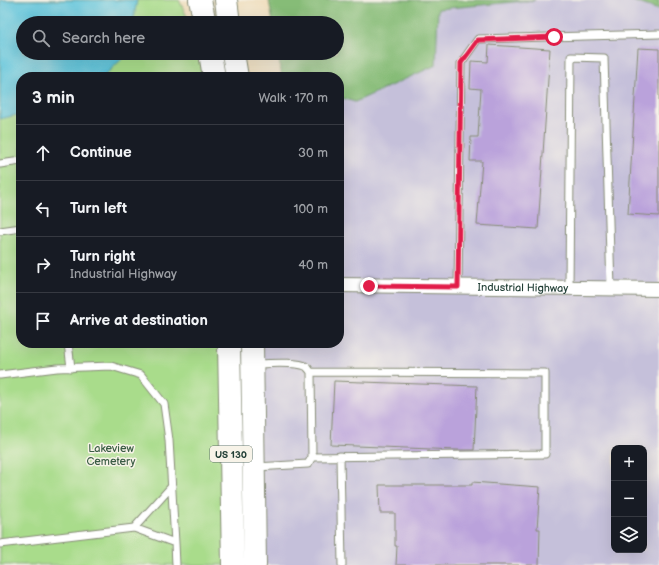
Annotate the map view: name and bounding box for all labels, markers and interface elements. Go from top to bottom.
search box [16,16,344,60]
icon: search [30,27,52,49]
route start [545,28,563,46]
text: Search here [62,29,145,48]
text: 3 min [32,88,75,108]
text: Walk · 170 m [258,90,328,106]
icon: ahead [32,142,54,164]
text: Continue [70,143,132,162]
text: 30 m [298,145,328,161]
icon: left [32,198,54,220]
text: Turn left [70,199,127,218]
text: 100 m [293,201,328,217]
text: Turn right [70,247,135,266]
icon: right [32,254,54,276]
text: 40 m [298,257,328,273]
text: Industrial Highway [70,266,177,282]
route end [360,277,378,295]
street label: Industrial Highway [478,281,568,295]
icon: arrive [32,310,54,332]
text: Arrive at destination [70,311,208,330]
park label: Lakeview Cemetery [86,442,136,468]
map controls [611,445,647,553]
button: + [611,445,647,481]
road number: US 130 [210,446,252,462]
button: − [611,481,647,517]
button: layers [611,517,647,553]

